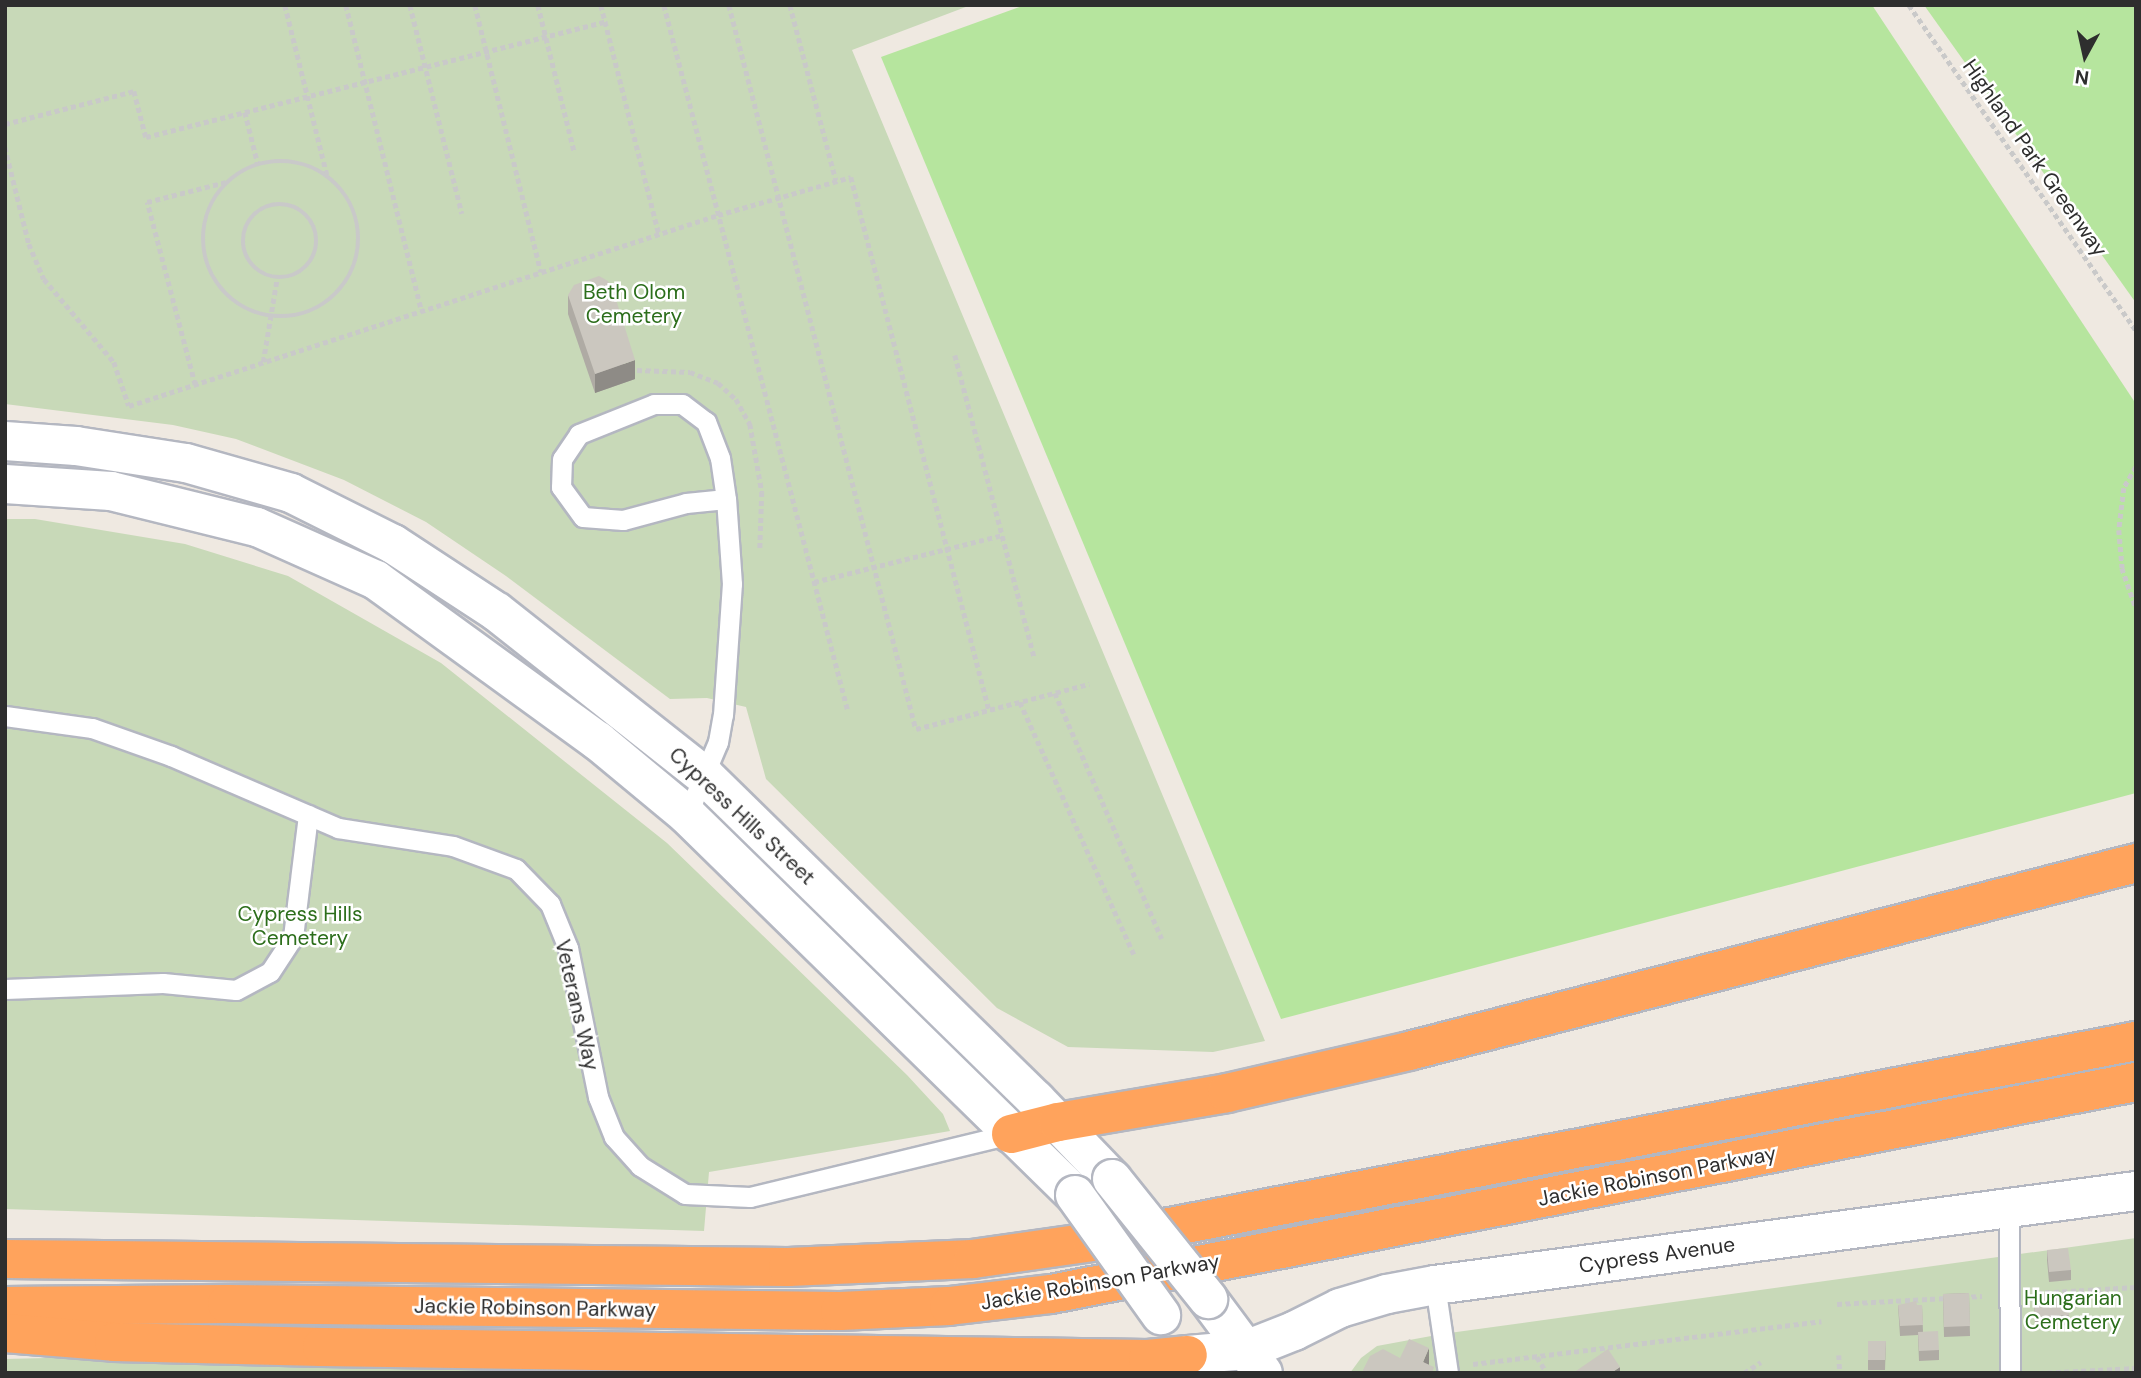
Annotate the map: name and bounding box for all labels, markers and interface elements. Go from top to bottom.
north arrow [2050,21,2120,91]
street label: Highland Park Greenway [1957,55,2113,261]
text: N [2073,64,2091,91]
park label: Beth Olom Cemetery [583,279,685,329]
street label: Cypress Hills Street [664,742,820,890]
park label: Cypress Hills Cemetery [237,901,363,951]
street label: Veterans Way [550,937,604,1073]
street label: Jackie Robinson Parkway [1536,1141,1778,1211]
street label: Cypress Avenue [1577,1232,1737,1278]
street label: Jackie Robinson Parkway [979,1249,1221,1315]
park label: Hungarian Cemetery [2024,1285,2122,1335]
street label: Jackie Robinson Parkway [414,1293,656,1323]

